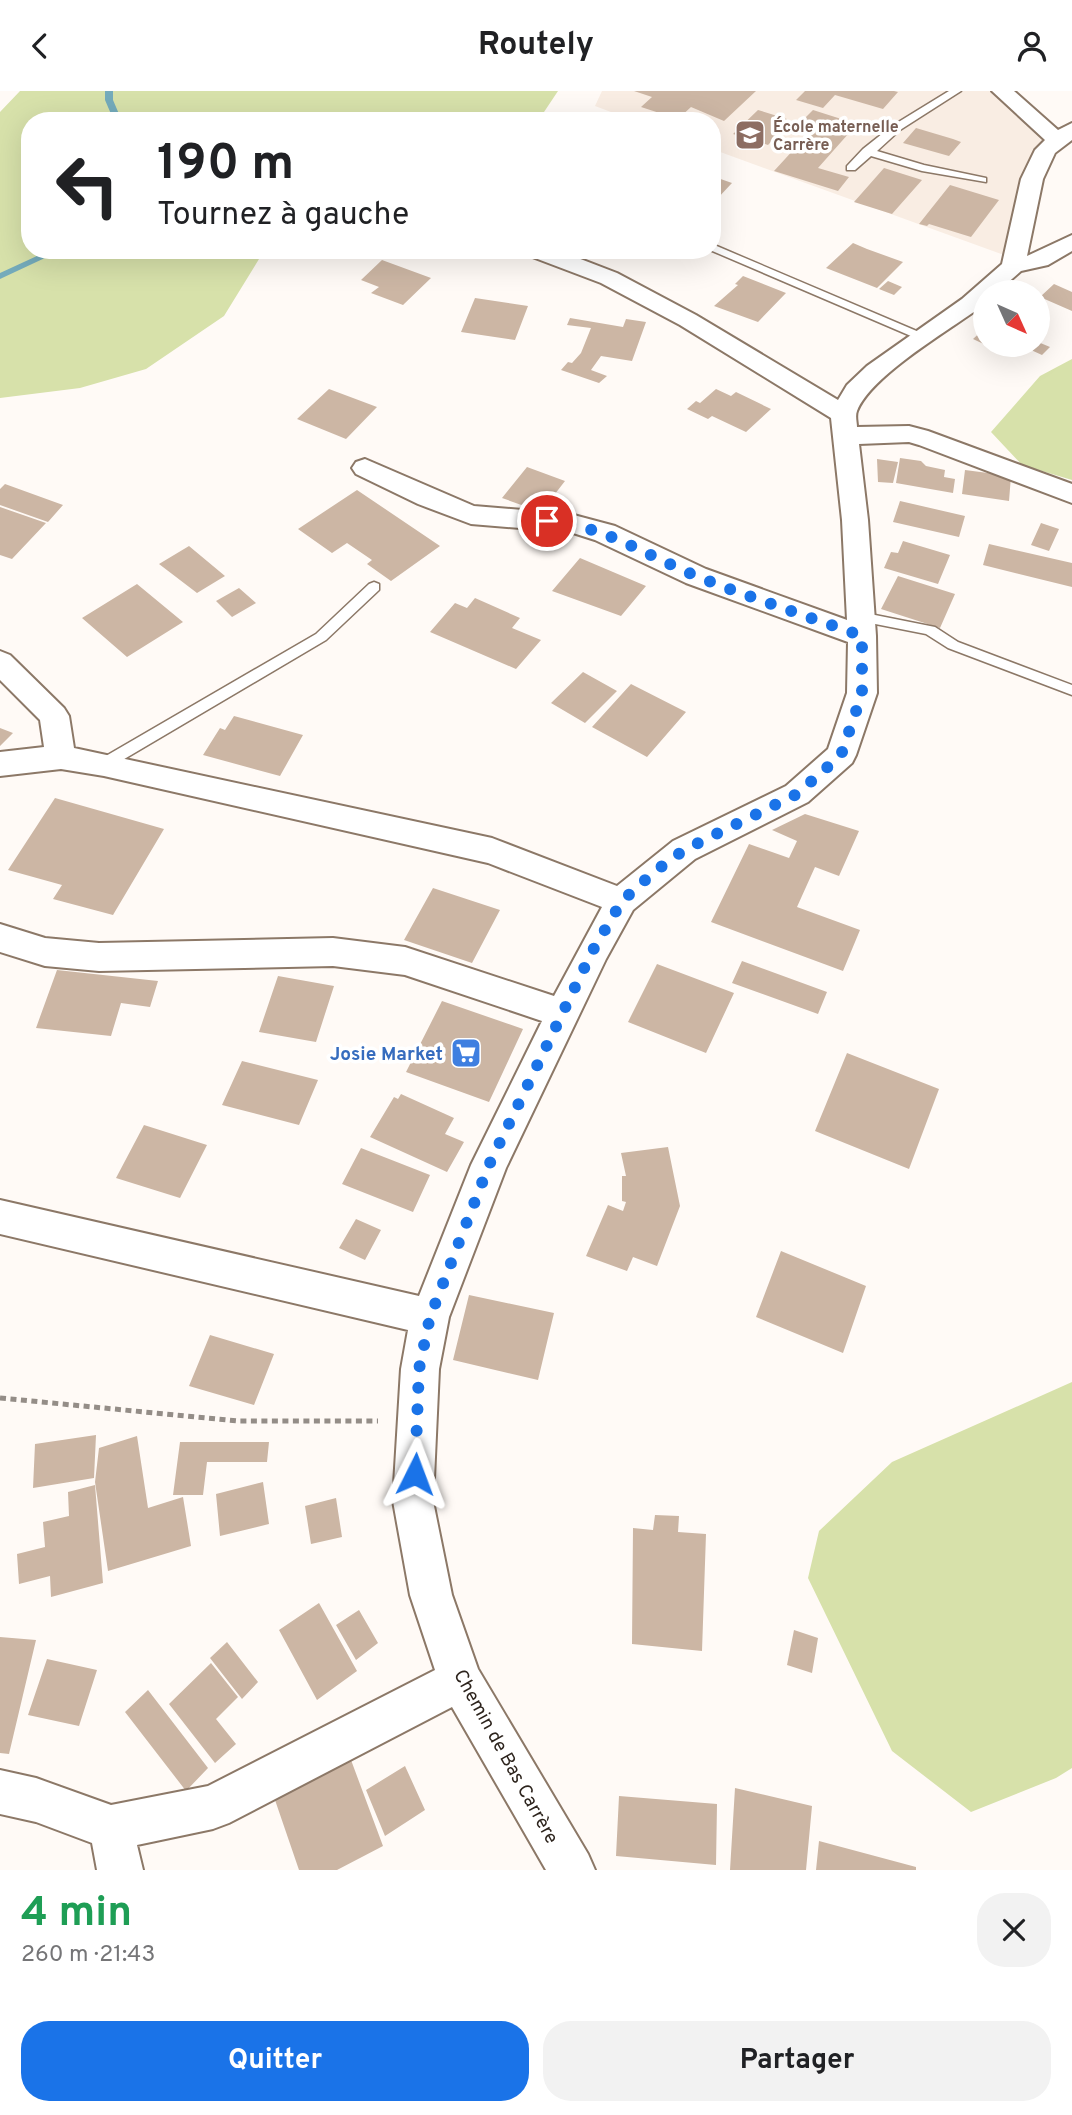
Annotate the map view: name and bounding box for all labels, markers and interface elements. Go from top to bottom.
text: Routely [478,26,594,66]
icon: back [21,27,59,65]
icon: person [1013,27,1051,65]
place label: École maternelle Carrère [773,116,899,156]
school or university icon: École maternelle Carrère [733,118,767,152]
text: 190 m [157,135,294,197]
icon: left [42,140,133,231]
text: Tournez à gauche [157,196,409,236]
north arrow [973,280,1050,357]
map controls [973,280,1050,357]
pin [517,491,577,551]
icon: arrive [528,502,566,540]
supermarket icon: Josie Market [449,1036,483,1070]
place label: Josie Market [330,1043,443,1067]
position arrow [378,1437,452,1511]
street label: Chemin de Bas Carrère [447,1666,563,1848]
text: 4 min [21,1888,132,1941]
button: close [977,1893,1051,1967]
text: 260 m · 21:43 [21,1941,155,1970]
button: Quitter [21,2021,529,2101]
button: Partager [543,2021,1051,2101]

